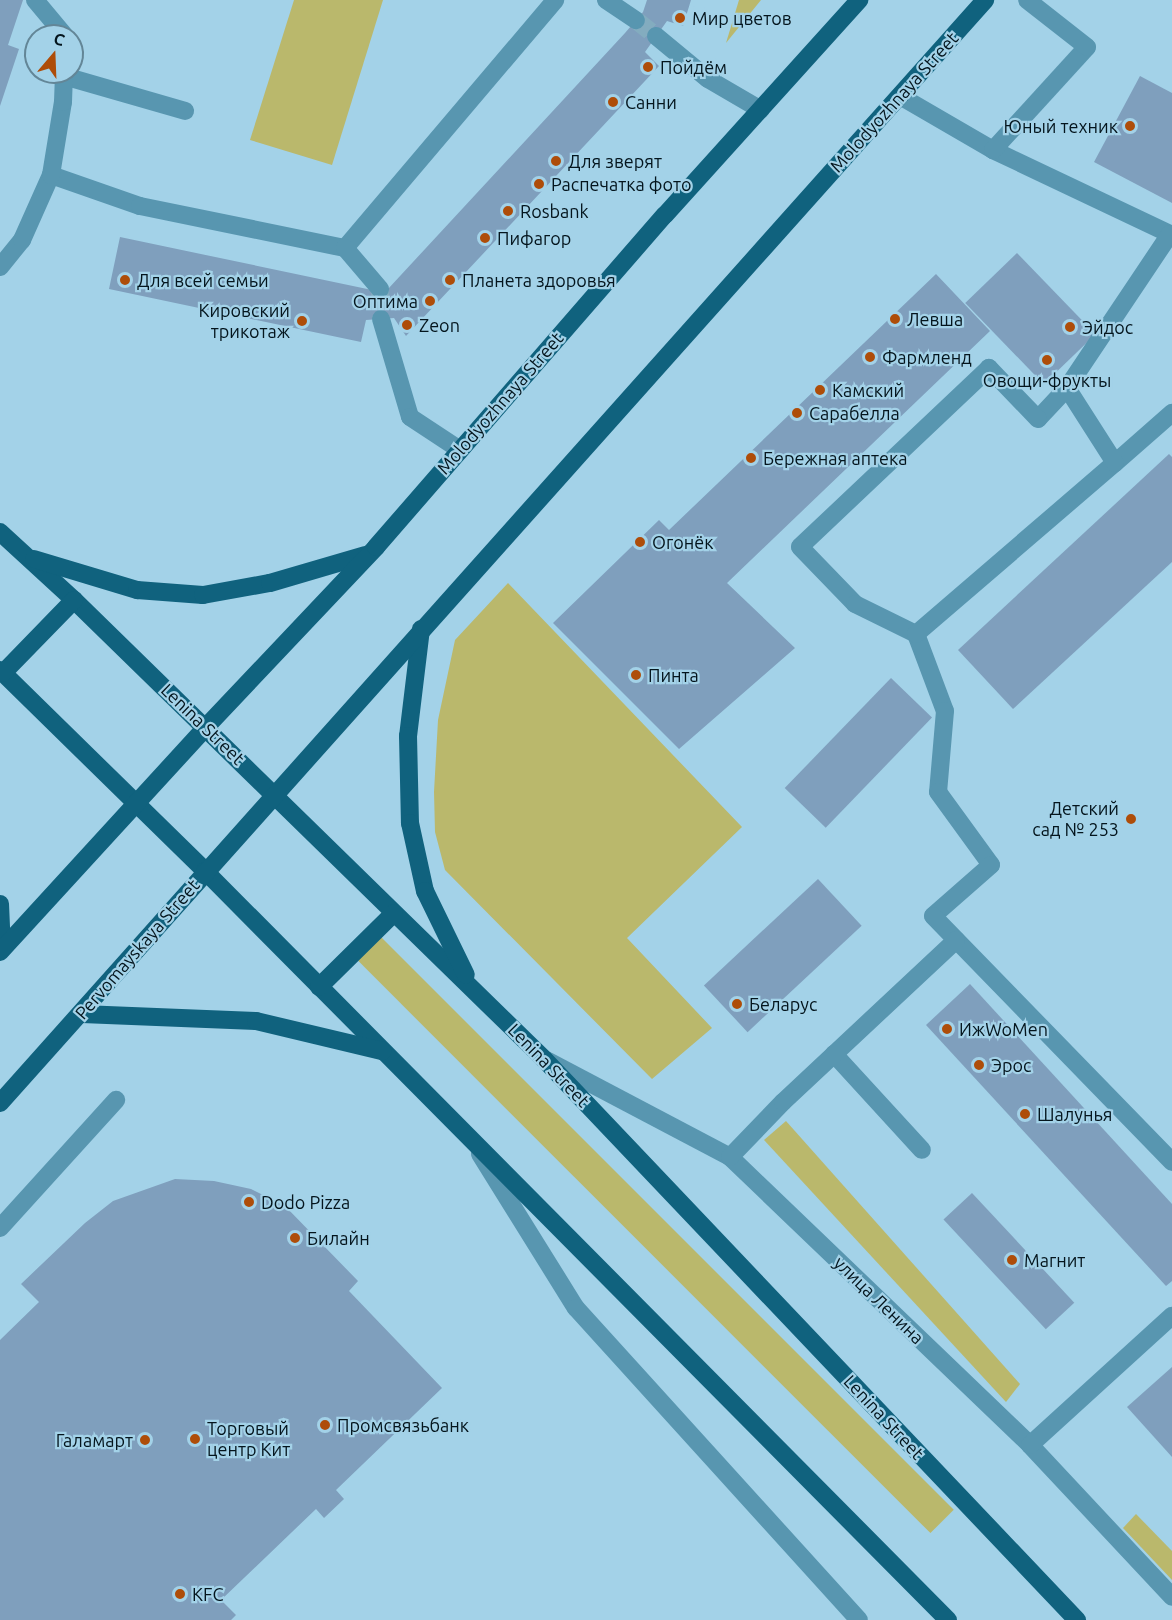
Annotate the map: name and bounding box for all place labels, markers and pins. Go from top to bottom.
place label: Мир цветов [692,7,792,29]
marker: Мир цветов [673,11,687,25]
place label: Пойдём [660,56,727,78]
marker: Пойдём [641,60,655,74]
place label: Санни [625,91,677,113]
marker: Санни [606,95,620,109]
place label: Юный техник [1004,115,1118,137]
marker: Юный техник [1123,119,1137,133]
place label: Для зверят [568,150,662,172]
marker: Для зверят [549,154,563,168]
place label: Распечатка фото [551,173,692,195]
marker: Распечатка фото [532,177,546,191]
place label: Rosbank [520,200,589,222]
marker: Rosbank [501,204,515,218]
place label: Пифагор [497,227,571,249]
marker: Пифагор [478,231,492,245]
place label: Для всей семьи [137,269,269,291]
place label: Планета здоровья [462,269,616,291]
marker: Для всей семьи [118,273,132,287]
marker: Планета здоровья [443,273,457,287]
place label: Оптима [353,290,418,312]
marker: Оптима [423,294,437,308]
place label: Кировский трикотаж [198,300,290,342]
place label: Левша [907,308,963,330]
marker: Левша [888,312,902,326]
marker: Кировский трикотаж [295,314,309,328]
place label: Zeon [419,314,460,336]
place label: Эйдос [1082,316,1133,338]
marker: Zeon [400,318,414,332]
marker: Эйдос [1063,320,1077,334]
place label: Фармленд [882,346,972,368]
marker: Фармленд [863,350,877,364]
marker: Овощи-фрукты [1040,353,1054,367]
place label: Овощи-фрукты [983,369,1111,391]
place label: Камский [832,379,904,401]
marker: Камский [813,383,827,397]
place label: Сарабелла [809,402,900,424]
marker: Сарабелла [790,406,804,420]
place label: Бережная аптека [763,447,907,469]
marker: Бережная аптека [744,451,758,465]
place label: Огонёк [652,531,713,553]
marker: Огонёк [633,535,647,549]
place label: Пинта [648,664,699,686]
marker: Пинта [629,668,643,682]
place label: Детский сад № 253 [1032,798,1119,840]
marker: Детский сад № 253 [1124,812,1138,826]
place label: Беларус [749,993,817,1015]
marker: Беларус [730,997,744,1011]
place label: ИжWoMen [959,1018,1048,1040]
marker: ИжWoMen [940,1022,954,1036]
place label: Эрос [991,1054,1031,1076]
marker: Эрос [972,1058,986,1072]
place label: Шалунья [1037,1103,1112,1125]
marker: Шалунья [1018,1107,1032,1121]
place label: Dodo Pizza [261,1191,350,1213]
marker: Dodo Pizza [242,1195,256,1209]
place label: Билайн [307,1227,370,1249]
marker: Билайн [288,1231,302,1245]
place label: Магнит [1024,1249,1085,1271]
marker: Магнит [1005,1253,1019,1267]
place label: Промсвязьбанк [337,1414,469,1436]
place label: Торговый центр Кит [207,1418,290,1460]
marker: Промсвязьбанк [318,1418,332,1432]
place label: Галамарт [56,1429,133,1451]
marker: Торговый центр Кит [188,1432,202,1446]
marker: Галамарт [138,1433,152,1447]
place label: KFC [192,1583,223,1605]
marker: KFC [173,1587,187,1601]

